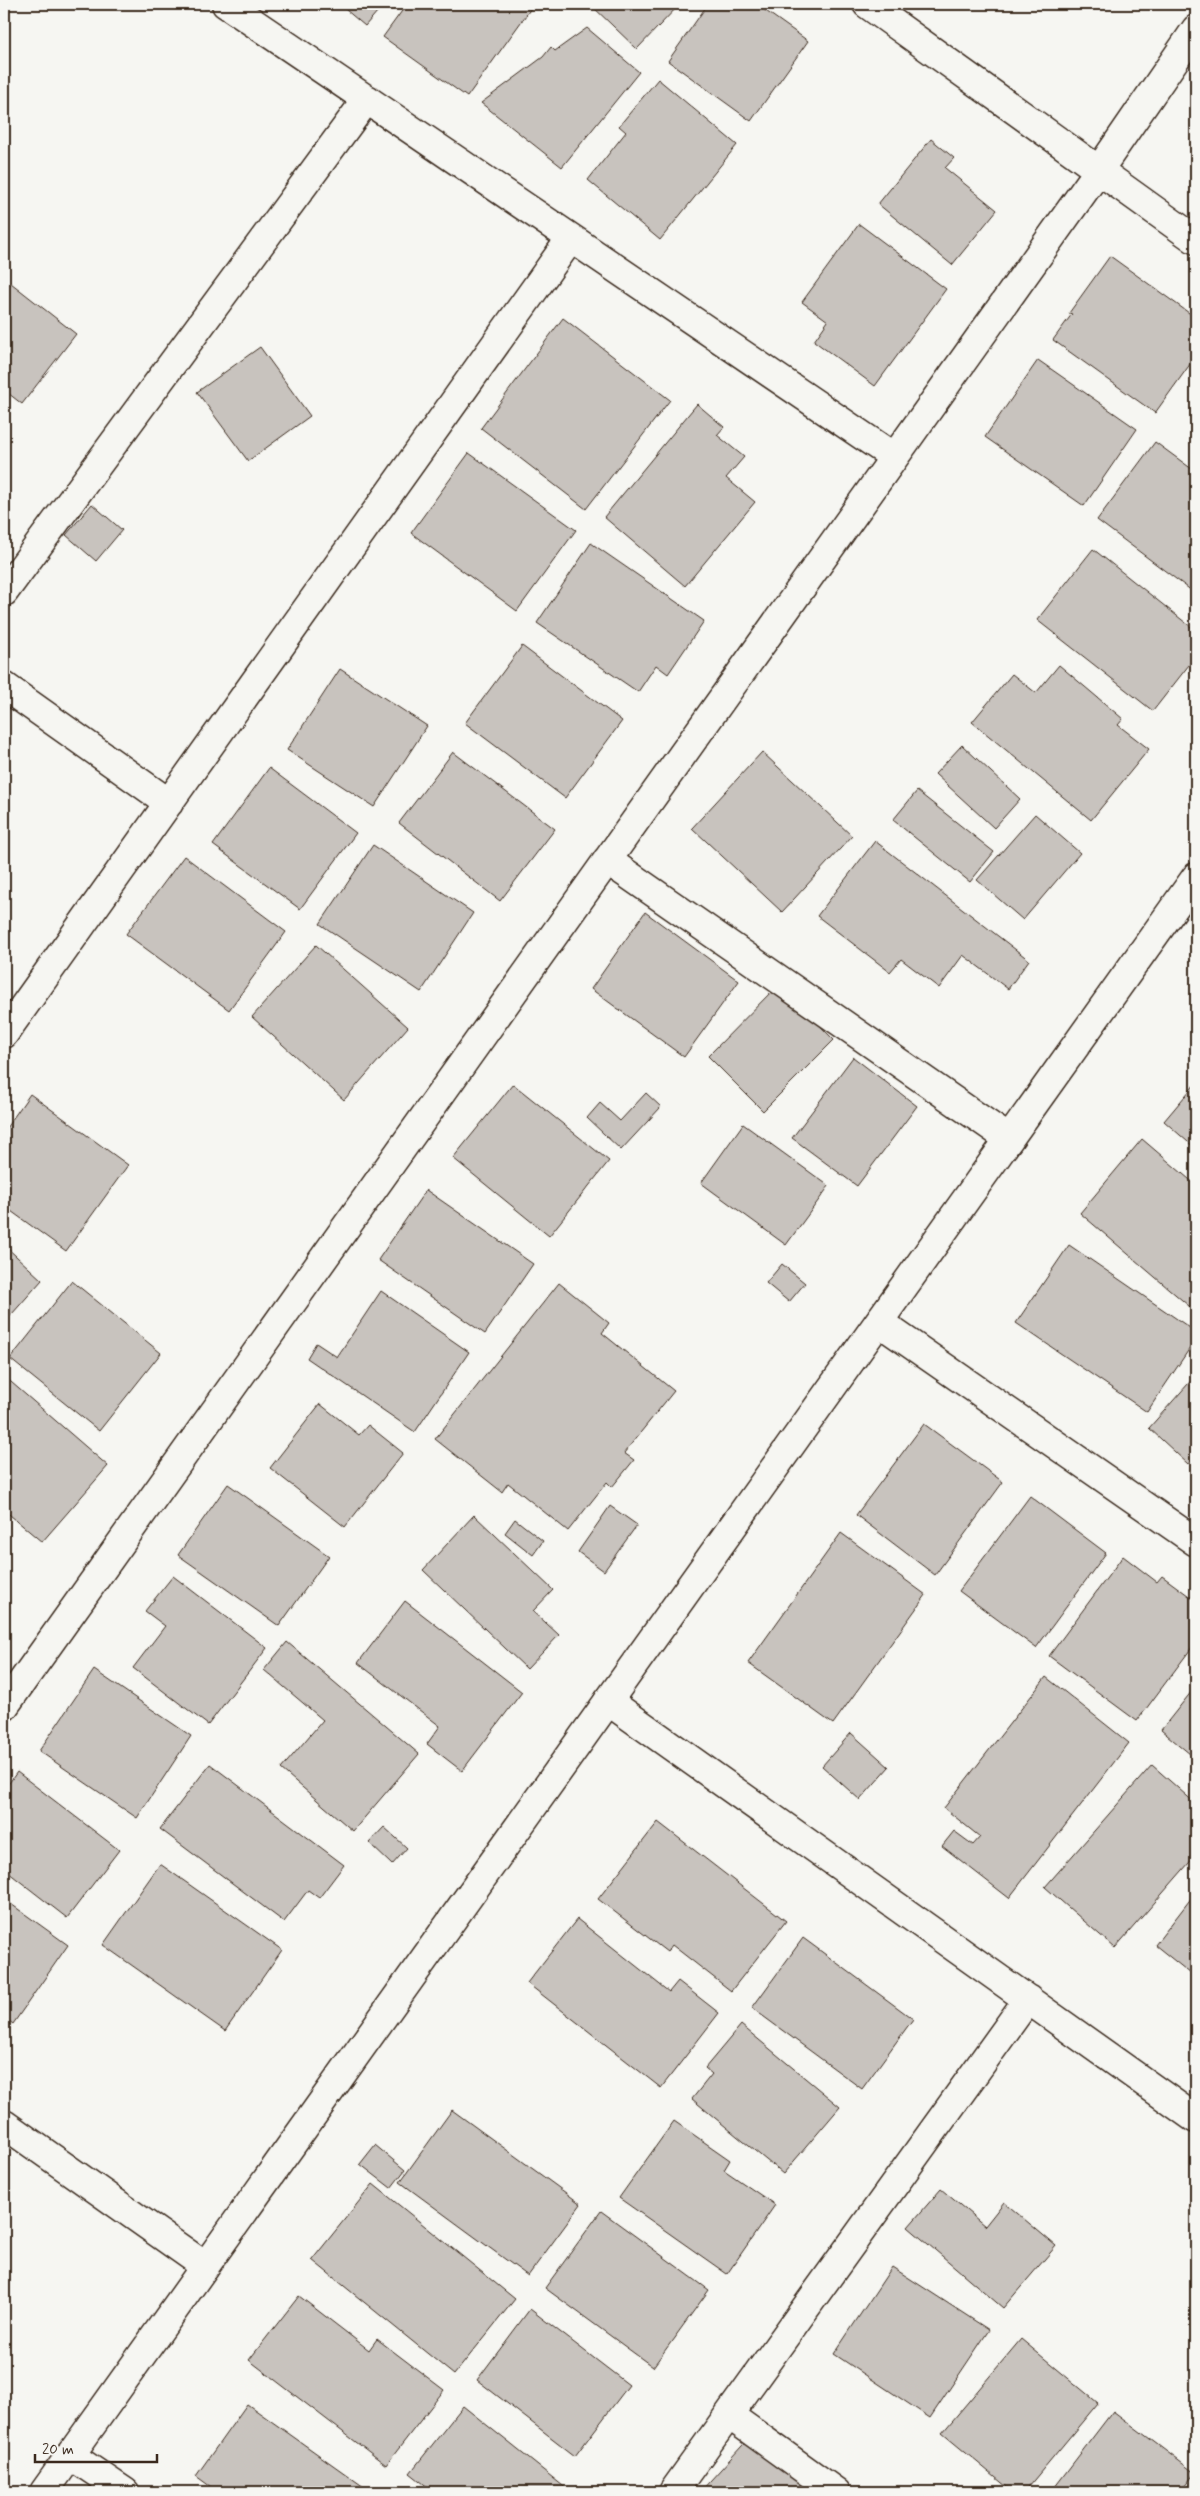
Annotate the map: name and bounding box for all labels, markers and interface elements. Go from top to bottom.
scale bar [35,2431,158,2463]
text: 20 m [42,2440,74,2460]

